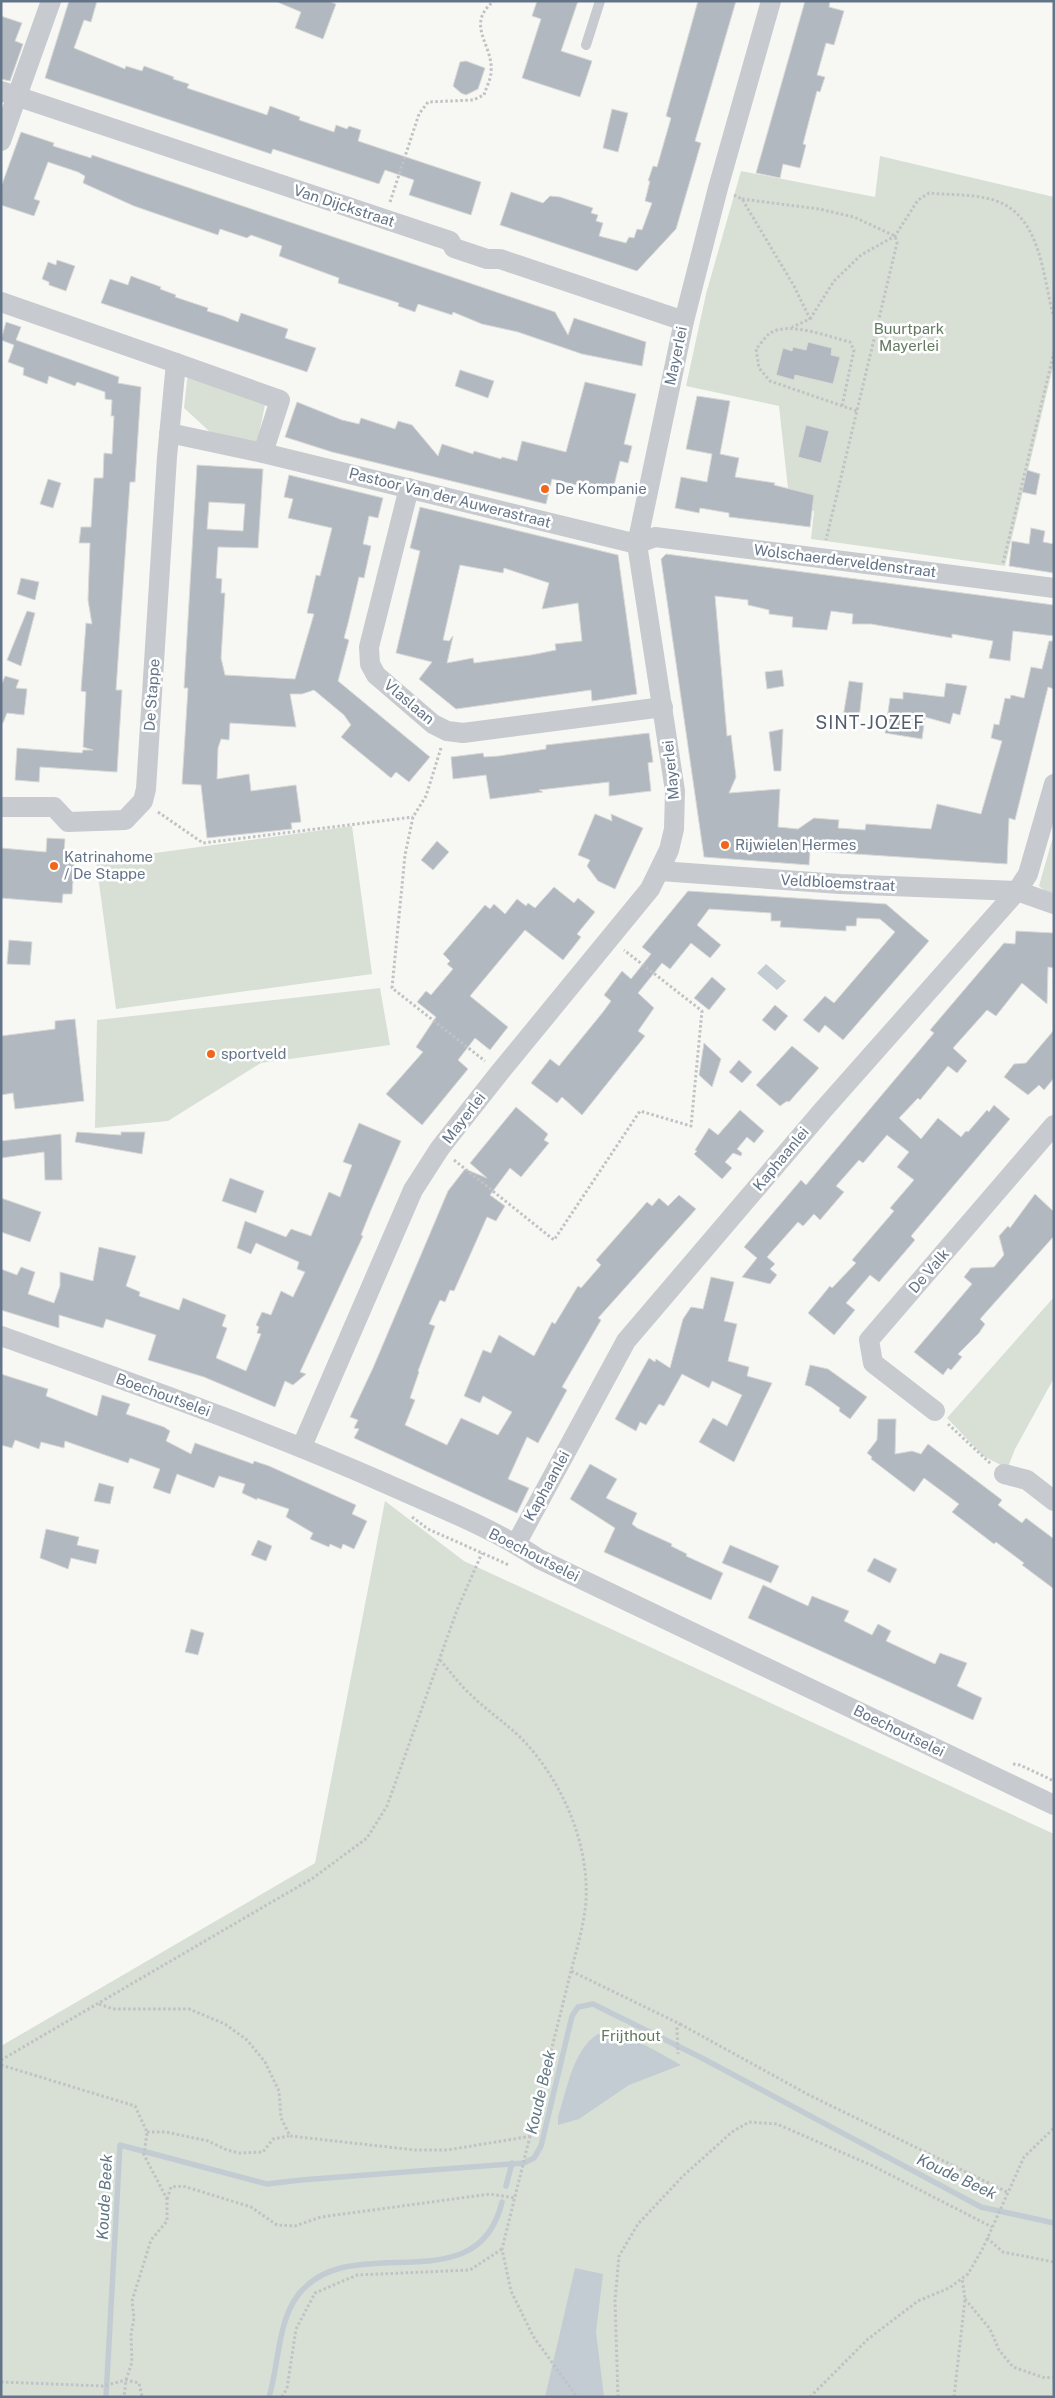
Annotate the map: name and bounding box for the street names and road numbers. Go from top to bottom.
street label: Van Dijckstraat [291,181,397,230]
street label: Mayerlei [661,325,690,387]
street label: Pastoor Van der Auwerastraat [347,464,553,531]
street label: Wolschaerderveldenstraat [753,541,937,580]
street label: De Stappe [140,658,163,732]
street label: Vlaslaan [381,676,438,727]
street label: Mayerlei [659,739,682,801]
street label: Veldbloemstraat [780,871,896,894]
street label: Mayerlei [438,1089,489,1147]
street label: Kaphaanlei [749,1124,812,1194]
street label: De Valk [905,1245,952,1296]
street label: Boechoutselei [114,1370,213,1419]
street label: Kaphaanlei [520,1448,573,1524]
street label: Boechoutselei [486,1524,582,1585]
street label: Boechoutselei [851,1701,948,1760]

